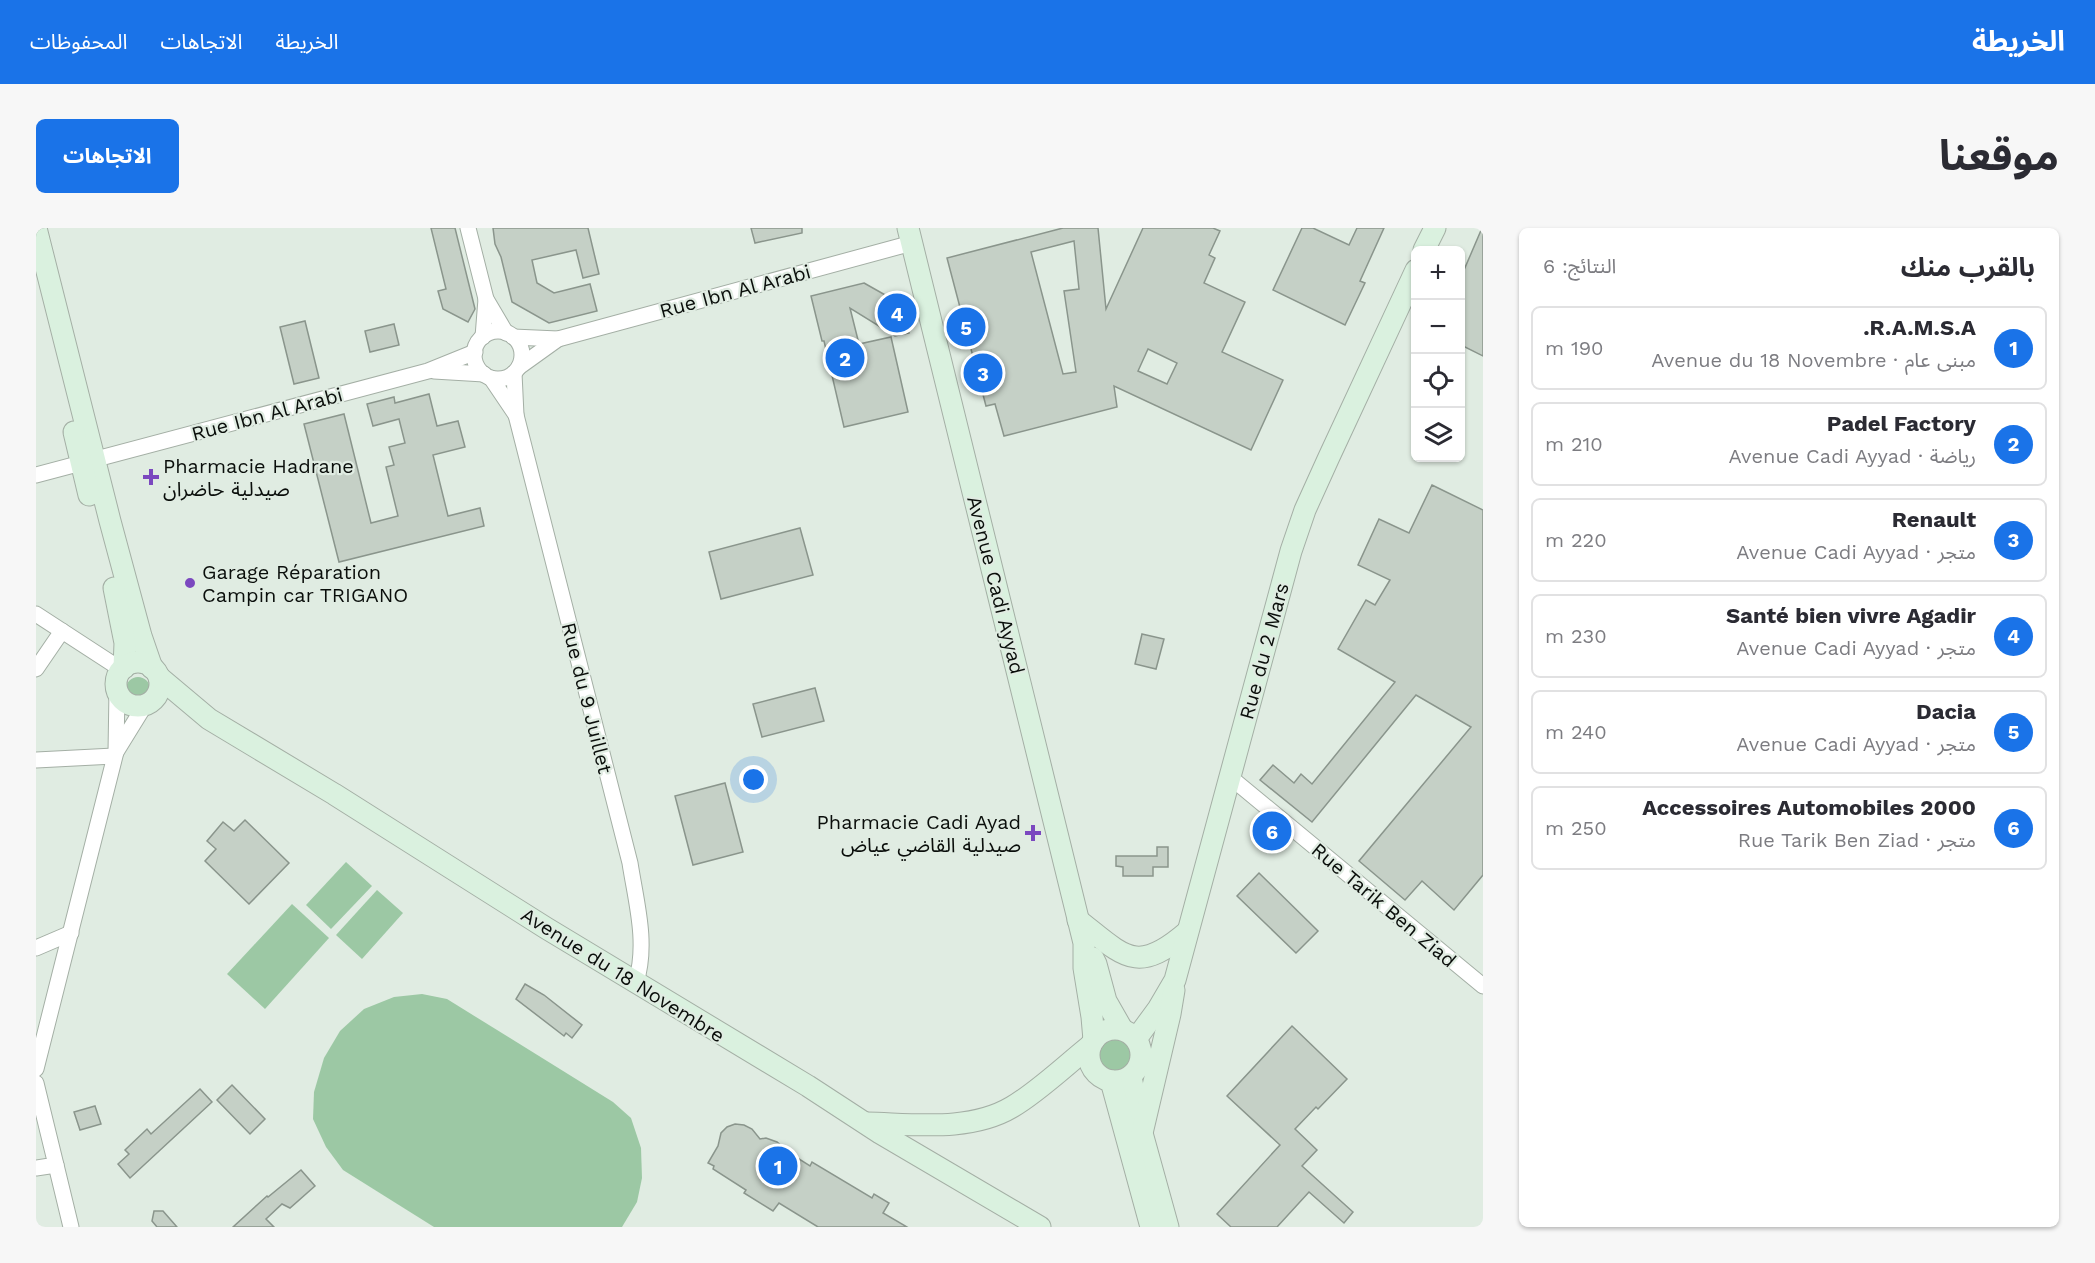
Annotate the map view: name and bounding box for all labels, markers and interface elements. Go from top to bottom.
text: الخريطة [1972,25,2065,58]
text: المحفوظات [30,29,127,54]
text: الاتجاهات [160,29,242,54]
text: الخريطة [275,29,338,54]
button: الاتجاهات [36,119,179,193]
text: موقعنا [1939,131,2059,180]
map controls [1411,246,1465,462]
button: + [1411,246,1465,300]
text: بالقرب منك [1901,252,2035,282]
text: النتائج: 6 [1543,254,1616,278]
street label: Rue Ibn Al Arabi [657,259,813,323]
pin: 4 [878,290,916,335]
button: − [1411,300,1465,354]
pin: 5 [946,304,986,350]
text: R.A.M.S.A. [1863,315,1976,340]
pin: 2 [826,336,864,380]
text: 190 m [1545,336,1603,360]
text: 1 [2009,336,2018,360]
text: مبنى عام · Avenue du 18 Novembre [1651,348,1976,372]
pin: 3 [964,350,1002,396]
button: locate [1411,354,1465,408]
street label: Rue Ibn Al Arabi [189,382,345,446]
button: layers [1411,408,1465,462]
text: Padel Factory [1827,411,1976,436]
text: 210 m [1545,432,1603,456]
text: 2 [2008,432,2019,456]
text: رياضة · Avenue Cadi Ayyad [1729,444,1976,468]
place label: Pharmacie Hadrane صيدلية حاضران [163,454,354,501]
marker: Pharmacie Hadrane صيدلية حاضران [144,470,158,484]
street label: Avenue Cadi Ayyad [962,493,1030,677]
text: Renault [1892,507,1976,532]
text: 220 m [1545,528,1607,552]
text: 3 [2008,528,2019,552]
text: متجر · Avenue Cadi Ayyad [1736,540,1976,564]
place label: Garage Réparation Campin car TRIGANO [202,560,408,607]
marker: Garage Réparation Campin car TRIGANO [183,576,197,590]
street label: Rue du 2 Mars [1234,580,1294,722]
text: Santé bien vivre Agadir [1726,603,1976,628]
street label: Rue du 9 Juillet [557,620,618,777]
text: 230 m [1545,624,1607,648]
text: 4 [2007,624,2020,648]
text: متجر · Avenue Cadi Ayyad [1736,636,1976,660]
text: Dacia [1916,699,1976,724]
text: 240 m [1545,720,1607,744]
text: 5 [2008,720,2019,744]
text: متجر · Avenue Cadi Ayyad [1736,732,1976,756]
your location [739,765,768,794]
text: Accessoires Automobiles 2000 [1642,795,1976,820]
pin: 6 [1252,808,1292,854]
place label: Pharmacie Cadi Ayad صيدلية القاضي عياض [817,810,1021,861]
text: 250 m [1545,816,1607,840]
text: 6 [2007,816,2020,840]
marker: Pharmacie Cadi Ayad صيدلية القاضي عياض [1026,826,1040,840]
text: متجر · Rue Tarik Ben Ziad [1738,828,1976,852]
street label: Rue Tarik Ben Ziad [1307,838,1461,972]
street label: Avenue du 18 Novembre [517,902,729,1048]
pin: 1 [758,1144,798,1188]

